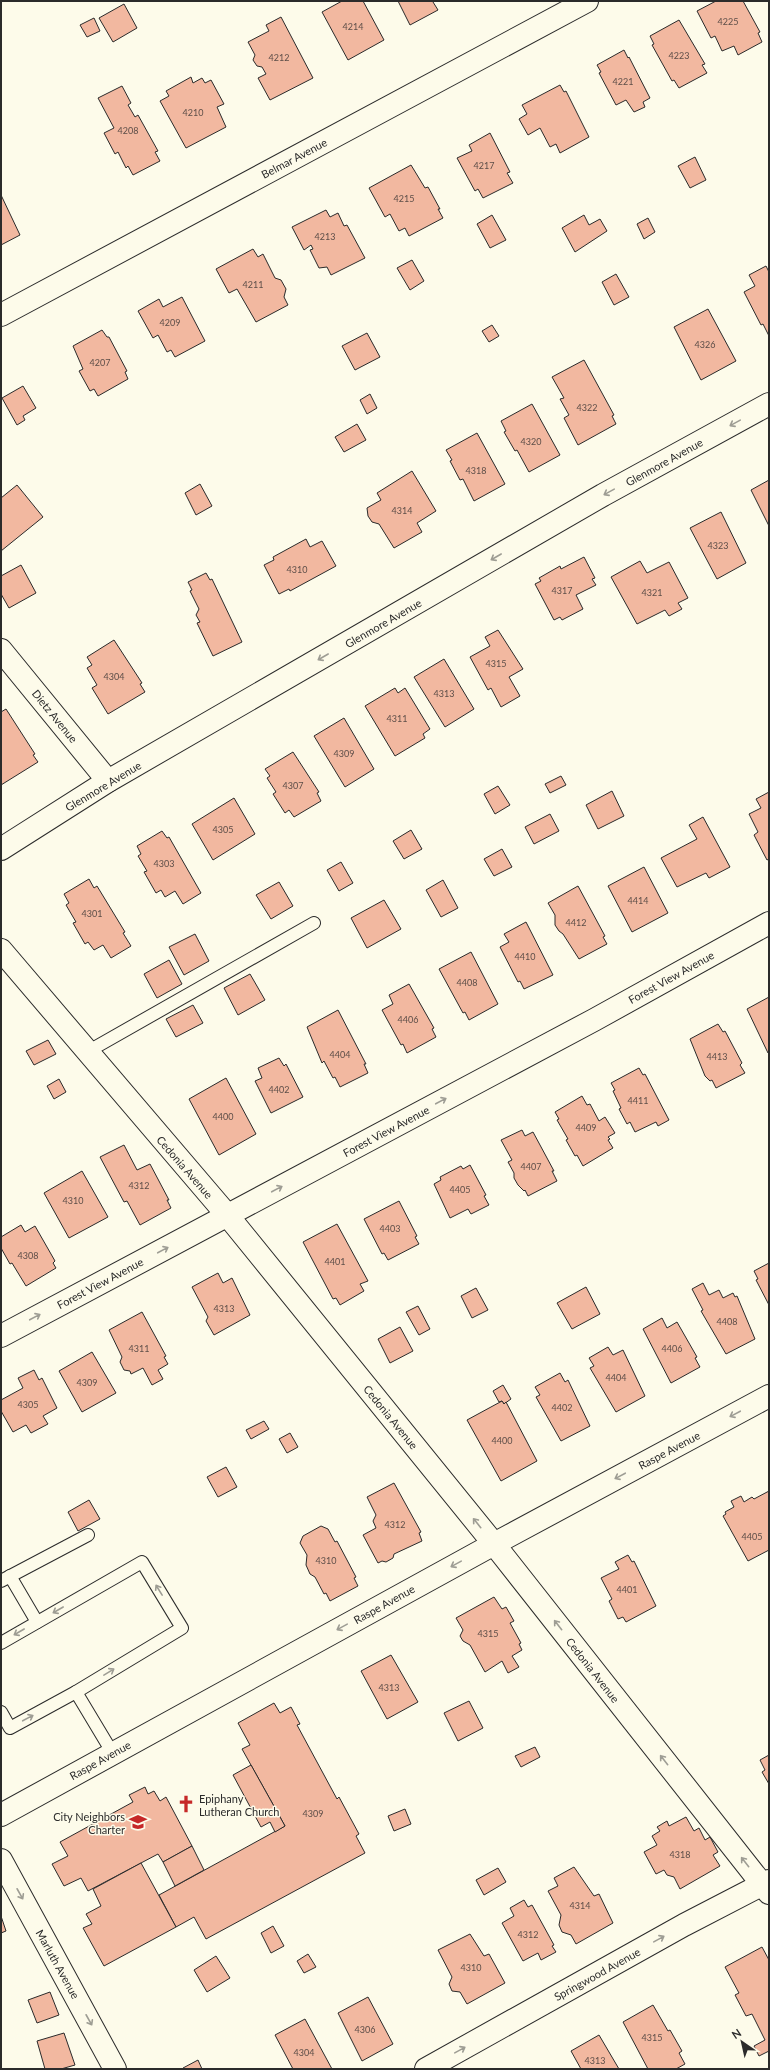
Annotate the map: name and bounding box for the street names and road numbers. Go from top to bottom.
street label: Belmar Avenue [259,135,329,181]
street label: Glenmore Avenue [623,435,705,489]
street label: Glenmore Avenue [342,596,424,650]
street label: Dietz Avenue [30,687,80,745]
street label: Glenmore Avenue [63,758,143,814]
street label: Forest View Avenue [626,948,716,1006]
street label: Forest View Avenue [341,1103,432,1159]
street label: Cedonia Avenue [154,1133,216,1201]
street label: Forest View Avenue [55,1255,146,1311]
street label: Cedonia Avenue [361,1382,421,1452]
street label: Raspe Avenue [636,1428,702,1472]
street label: Raspe Avenue [351,1582,417,1626]
street label: Cedonia Avenue [564,1635,622,1705]
street label: Raspe Avenue [67,1738,133,1782]
street label: Marluth Avenue [34,1927,82,2001]
street label: Springwood Avenue [552,1945,643,2003]

